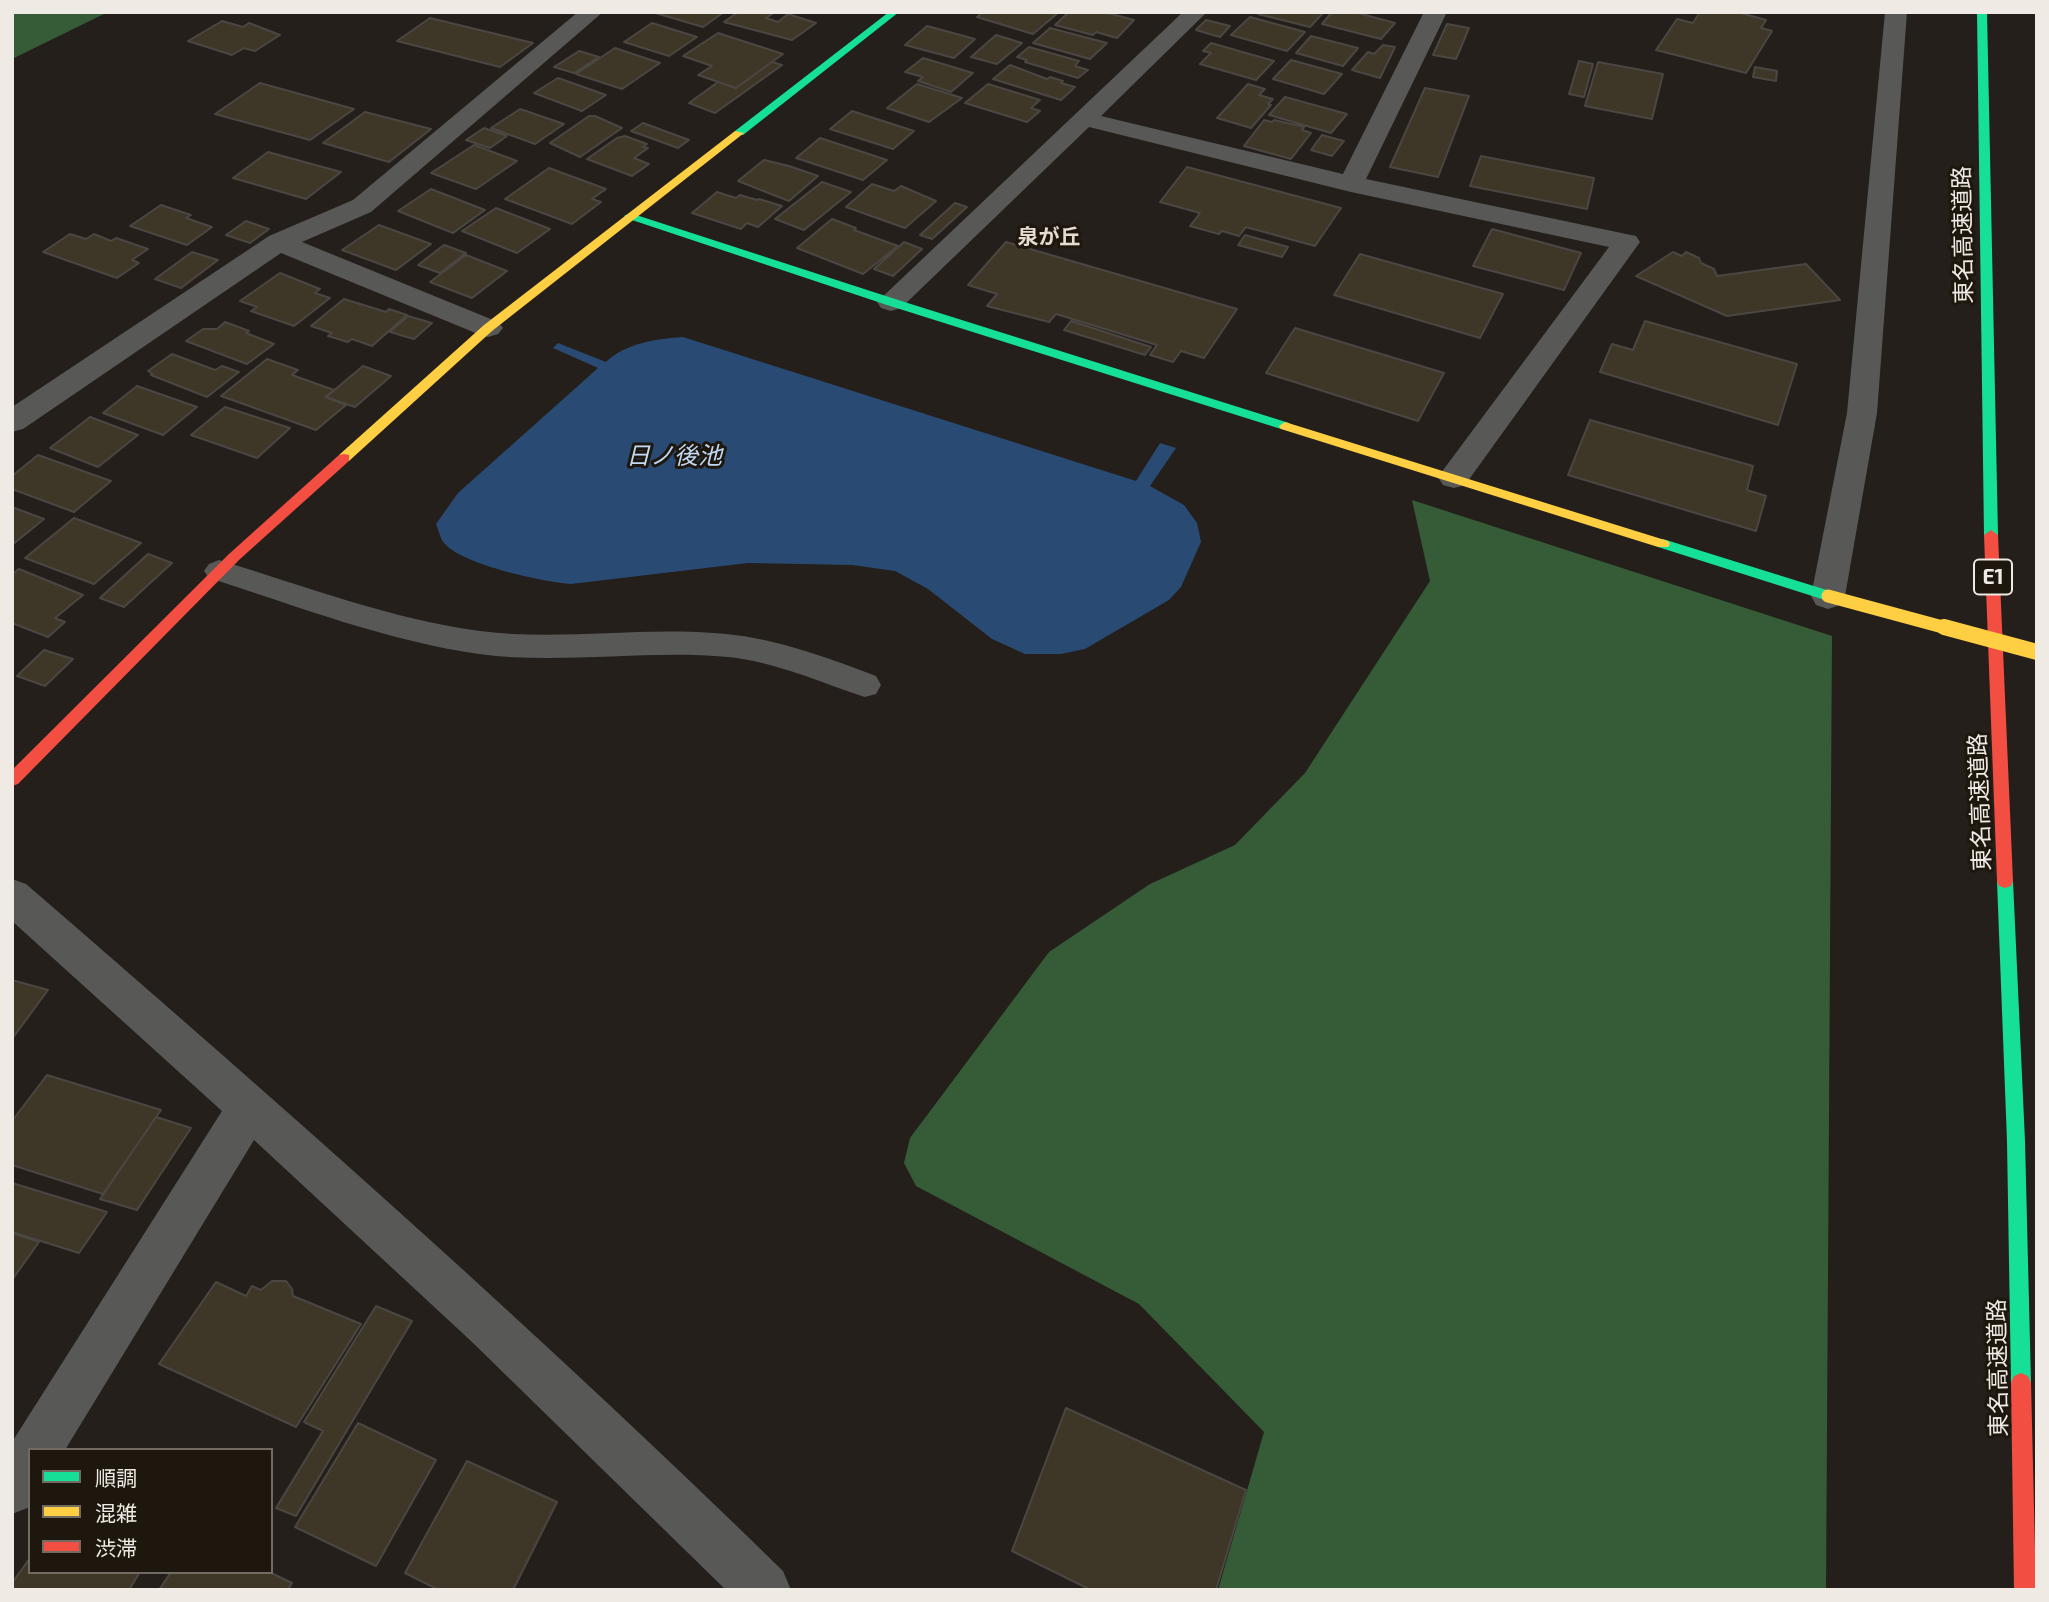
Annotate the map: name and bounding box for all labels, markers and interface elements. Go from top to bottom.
street label: 東名高速道路 [1948,166,1978,304]
district label: 泉が丘 [1018,224,1080,250]
water label: 日ノ後池 [626,442,722,470]
road number: E1 [1974,560,2012,594]
street label: 東名高速道路 [1964,733,1996,871]
street label: 東名高速道路 [1983,1299,2013,1437]
legend [28,1448,273,1574]
text: 順調 [95,1465,137,1490]
text: 混雑 [95,1500,137,1525]
text: 渋滞 [95,1535,137,1560]

